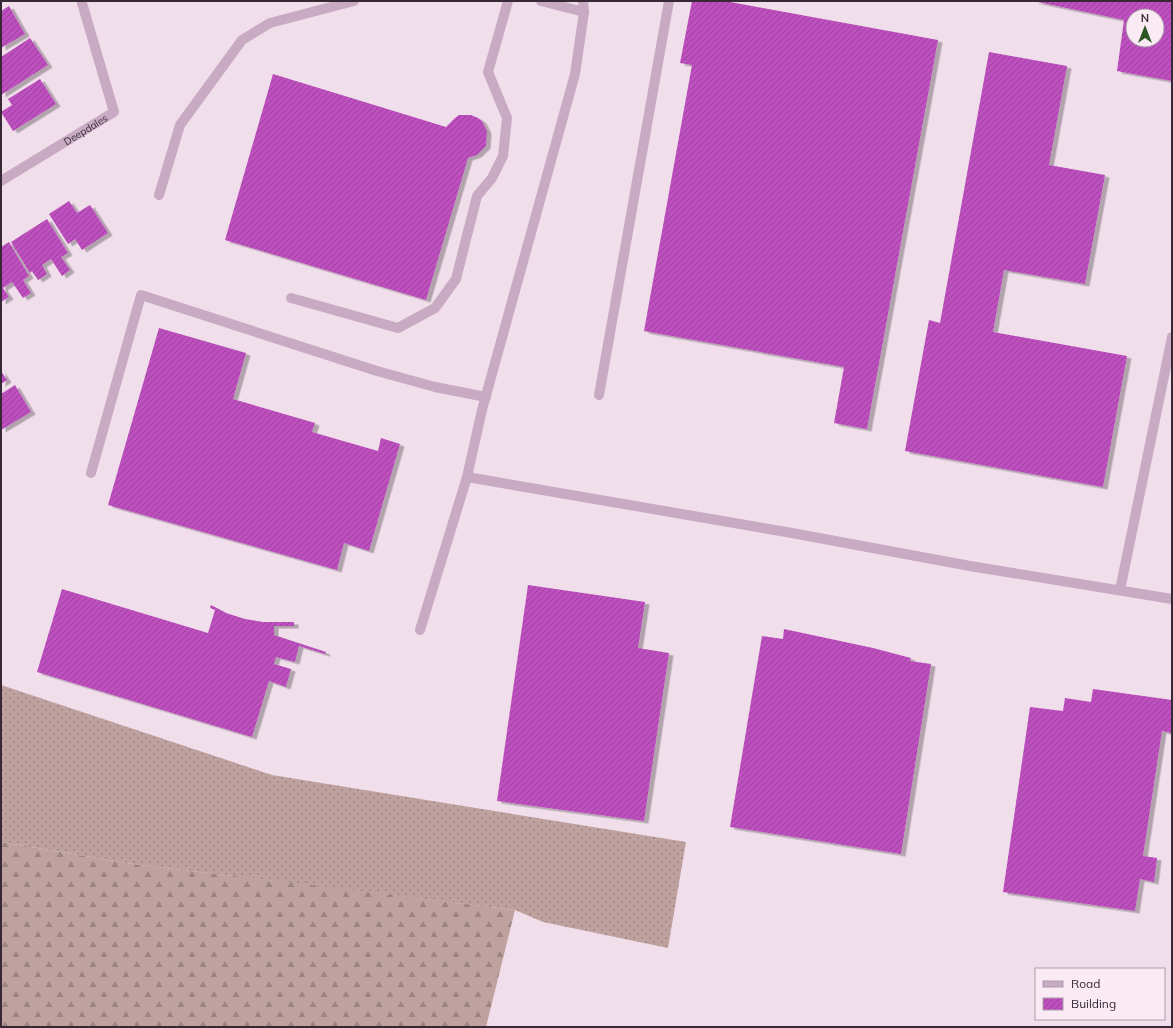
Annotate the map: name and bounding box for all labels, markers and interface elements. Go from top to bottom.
north arrow [1125,8,1165,48]
text: N [1141,11,1149,25]
street label: Deepdales [61,111,110,148]
legend [1035,968,1165,1020]
text: Road [1071,976,1100,991]
text: Building [1071,996,1116,1011]

